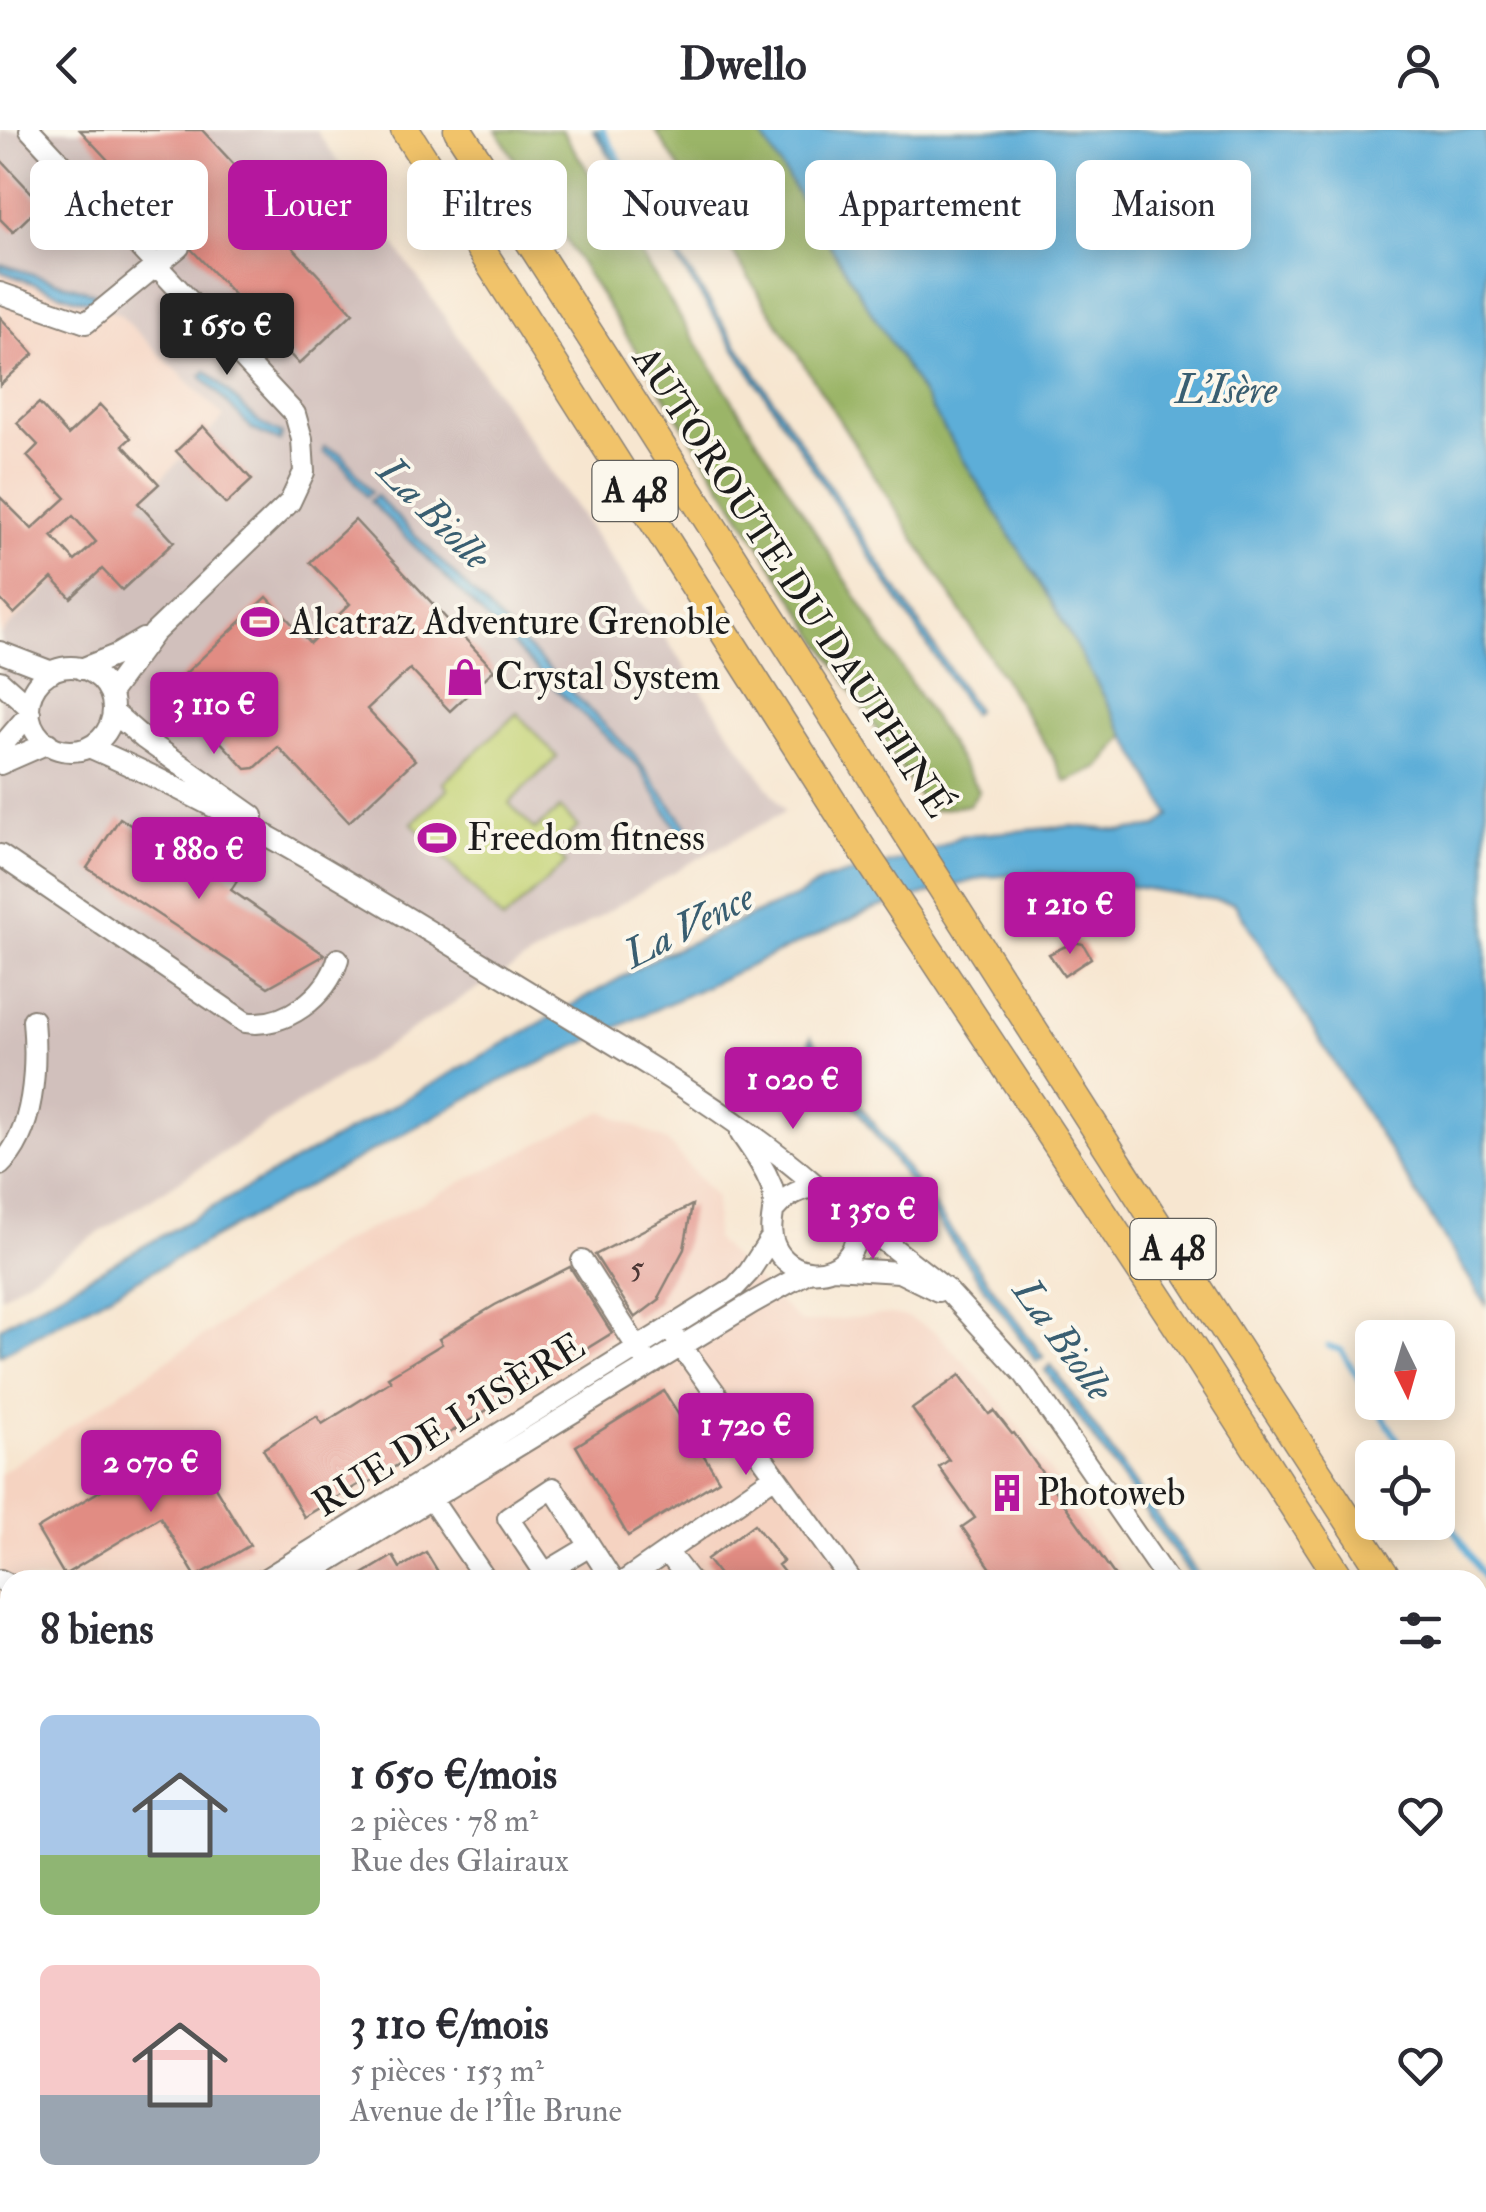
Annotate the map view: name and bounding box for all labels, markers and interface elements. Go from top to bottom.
text: Dwello [679,37,807,93]
icon: back [40,38,95,93]
icon: person [1391,38,1446,93]
chip: Acheter [30,160,208,250]
chip: Louer [228,160,387,250]
chip: Filtres [407,160,567,250]
chip: Nouveau [587,160,785,250]
chip: Appartement [805,160,1056,250]
chip: Maison [1076,160,1251,250]
pin: 1 650 € [135,293,319,378]
text: 1 650 € [182,305,272,345]
street label: AUTOROUTE DU DAUPHINÉ [621,336,963,827]
water label: L'Isère [1173,365,1278,416]
water label: La Biolle [365,445,502,582]
road number: A 48 [592,461,678,521]
place label: Alcatraz Adventure Grenoble [289,598,731,646]
sports icon: Alcatraz Adventure Grenoble [239,601,281,643]
place label: Crystal System [495,653,720,701]
shop icon: Crystal System [444,656,486,698]
pin: 3 110 € [122,672,306,757]
text: 3 110 € [172,684,256,724]
place label: Freedom fitness [467,814,705,862]
pin: 1 880 € [107,817,291,902]
sports icon: Freedom fitness [416,817,458,859]
text: 1 880 € [154,829,244,869]
water label: La Vence [614,871,763,981]
pin: 1 210 € [978,872,1162,957]
text: 1 210 € [1026,884,1114,924]
pin: 1 020 € [701,1047,885,1132]
text: 1 020 € [747,1059,839,1099]
pin: 1 350 € [781,1177,965,1262]
text: 1 350 € [830,1189,916,1229]
road number: A 48 [1130,1219,1216,1279]
house number: 5 [630,1248,644,1288]
water label: La Biolle [1000,1267,1125,1412]
north arrow [1355,1320,1455,1420]
map controls [1355,1320,1455,1540]
street label: RUE DE L'ISÈRE [304,1321,594,1528]
pin: 1 720 € [654,1393,838,1478]
text: 1 720 € [701,1405,791,1445]
pin: 2 070 € [59,1430,243,1515]
button: locate [1355,1440,1455,1540]
text: 2 070 € [103,1442,199,1482]
place label: Photoweb [1037,1469,1185,1517]
building icon: Photoweb [986,1472,1028,1514]
icon: filters [1393,1603,1448,1658]
text: 8 biens [40,1604,154,1656]
text: 1 650 €/mois [350,1749,557,1801]
icon: home [120,1755,240,1875]
icon: heart [1393,1788,1448,1843]
text: 2 pièces · 78 m² [350,1801,538,1841]
text: Rue des Glairaux [350,1841,569,1881]
text: 3 110 €/mois [350,1999,549,2051]
icon: home [120,2005,240,2125]
icon: heart [1393,2038,1448,2093]
text: 5 pièces · 153 m² [350,2051,544,2091]
text: Avenue de l'Île Brune [350,2091,622,2131]

